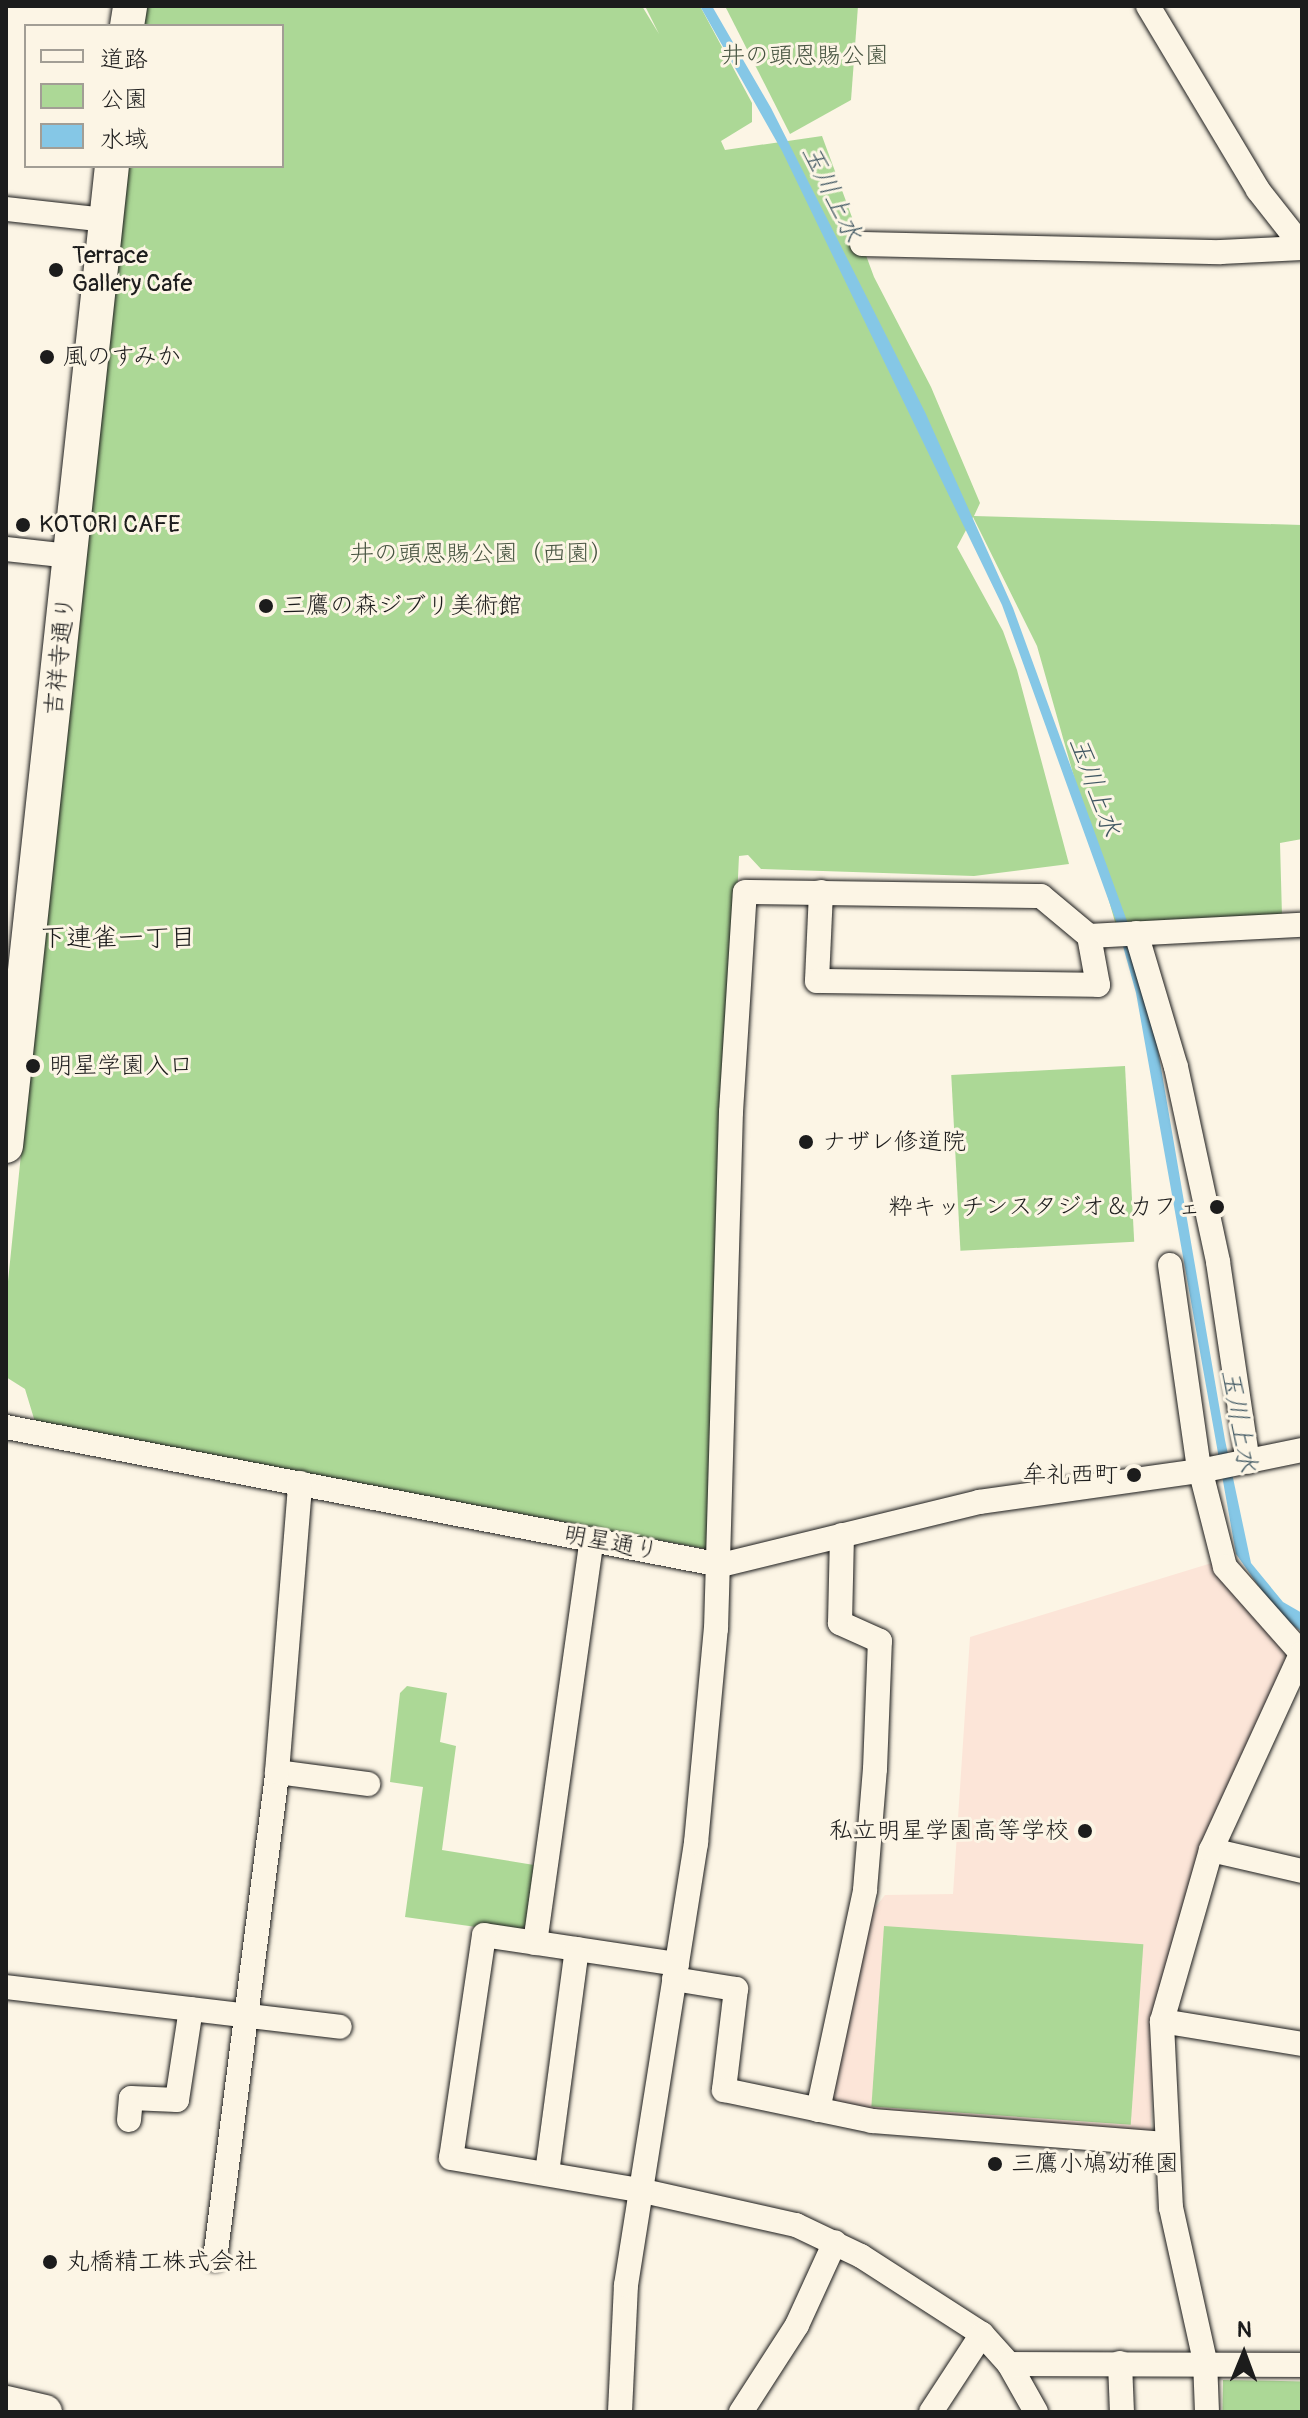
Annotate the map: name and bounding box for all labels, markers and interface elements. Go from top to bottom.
legend [24,24,284,168]
park label: 井の頭恩賜公園 [721,42,889,70]
text: 道路 [100,45,148,74]
text: 公園 [100,85,148,114]
text: 水域 [100,125,148,154]
water label: 玉川上水 [794,140,868,248]
place label: Terrace Gallery Cafe [72,242,192,298]
marker: Terrace Gallery Cafe [47,261,65,279]
place label: 風のすみか [63,343,183,371]
marker: 風のすみか [38,348,56,366]
place label: KOTORI CAFE [39,511,180,539]
marker: KOTORI CAFE [14,516,32,534]
park label: 井の頭恩賜公園（西園） [350,540,614,568]
place label: 三鷹の森ジブリ美術館 [282,592,522,620]
street label: 吉祥寺通り [39,595,81,717]
marker: 三鷹の森ジブリ美術館 [257,597,275,615]
water label: 玉川上水 [1062,733,1126,841]
district label: 下連雀一丁目 [40,923,196,955]
place label: 明星学園入口 [49,1052,193,1080]
marker: 明星学園入口 [24,1057,42,1075]
place label: ナザレ修道院 [822,1128,966,1156]
marker: ナザレ修道院 [797,1133,815,1151]
place label: 粋キッチンスタジオ＆カフェ [889,1193,1201,1221]
marker: 粋キッチンスタジオ＆カフェ [1208,1198,1226,1216]
water label: 玉川上水 [1214,1367,1262,1475]
place label: 牟礼西町 [1022,1461,1118,1489]
marker: 牟礼西町 [1125,1466,1143,1484]
street label: 明星通り [561,1520,661,1566]
place label: 私立明星学園高等学校 [829,1817,1069,1845]
marker: 私立明星学園高等学校 [1076,1822,1094,1840]
place label: 三鷹小鳩幼稚園 [1011,2150,1179,2178]
marker: 三鷹小鳩幼稚園 [986,2155,1004,2173]
place label: 丸橋精工株式会社 [66,2248,258,2276]
marker: 丸橋精工株式会社 [41,2253,59,2271]
north arrow [1204,2314,1284,2394]
text: N [1237,2316,1252,2344]

